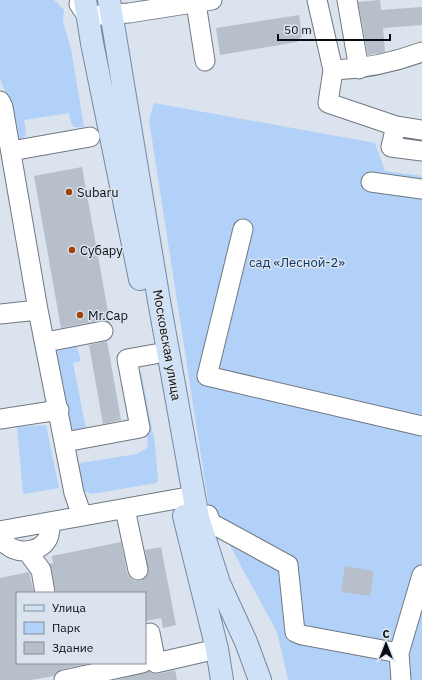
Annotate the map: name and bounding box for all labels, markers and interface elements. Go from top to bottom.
scale bar [278,16,390,42]
text: 50 m [284,22,312,37]
place label: Subaru [77,184,119,201]
marker: Subaru [64,187,74,197]
place label: Субару [80,242,123,259]
marker: Субару [67,245,77,255]
park label: сад «Лесной-2» [249,254,345,271]
street label: Московская улица [149,288,185,402]
place label: Mr.Cap [88,307,128,324]
marker: Mr.Cap [75,310,85,320]
legend [16,592,146,664]
text: Улица [52,600,86,615]
text: Парк [52,620,81,635]
north arrow [366,624,406,664]
text: С [382,627,390,641]
text: Здание [52,640,94,655]

